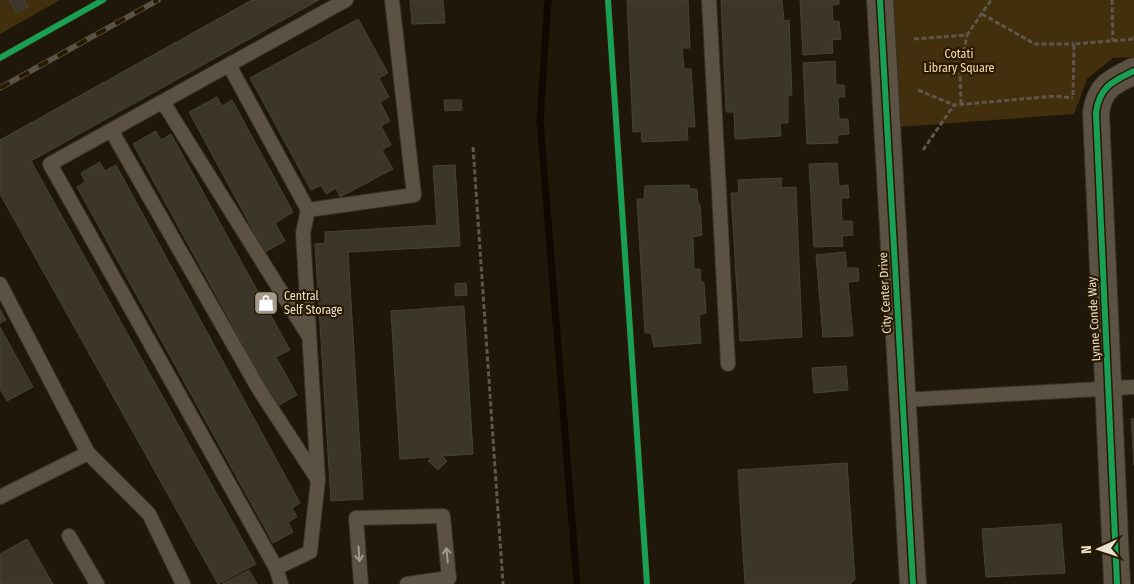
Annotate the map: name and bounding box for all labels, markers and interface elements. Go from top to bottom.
park label: Cotati Library Square [923,47,995,75]
street label: City Center Drive [876,252,894,334]
street label: Lynne Conde Way [1085,276,1103,362]
place label: Central Self Storage [284,289,343,317]
shop icon: Central Self Storage [253,290,279,316]
north arrow [1074,524,1124,574]
text: N [1078,545,1095,554]
one-way arrow [354,546,364,562]
one-way arrow [442,547,452,563]

